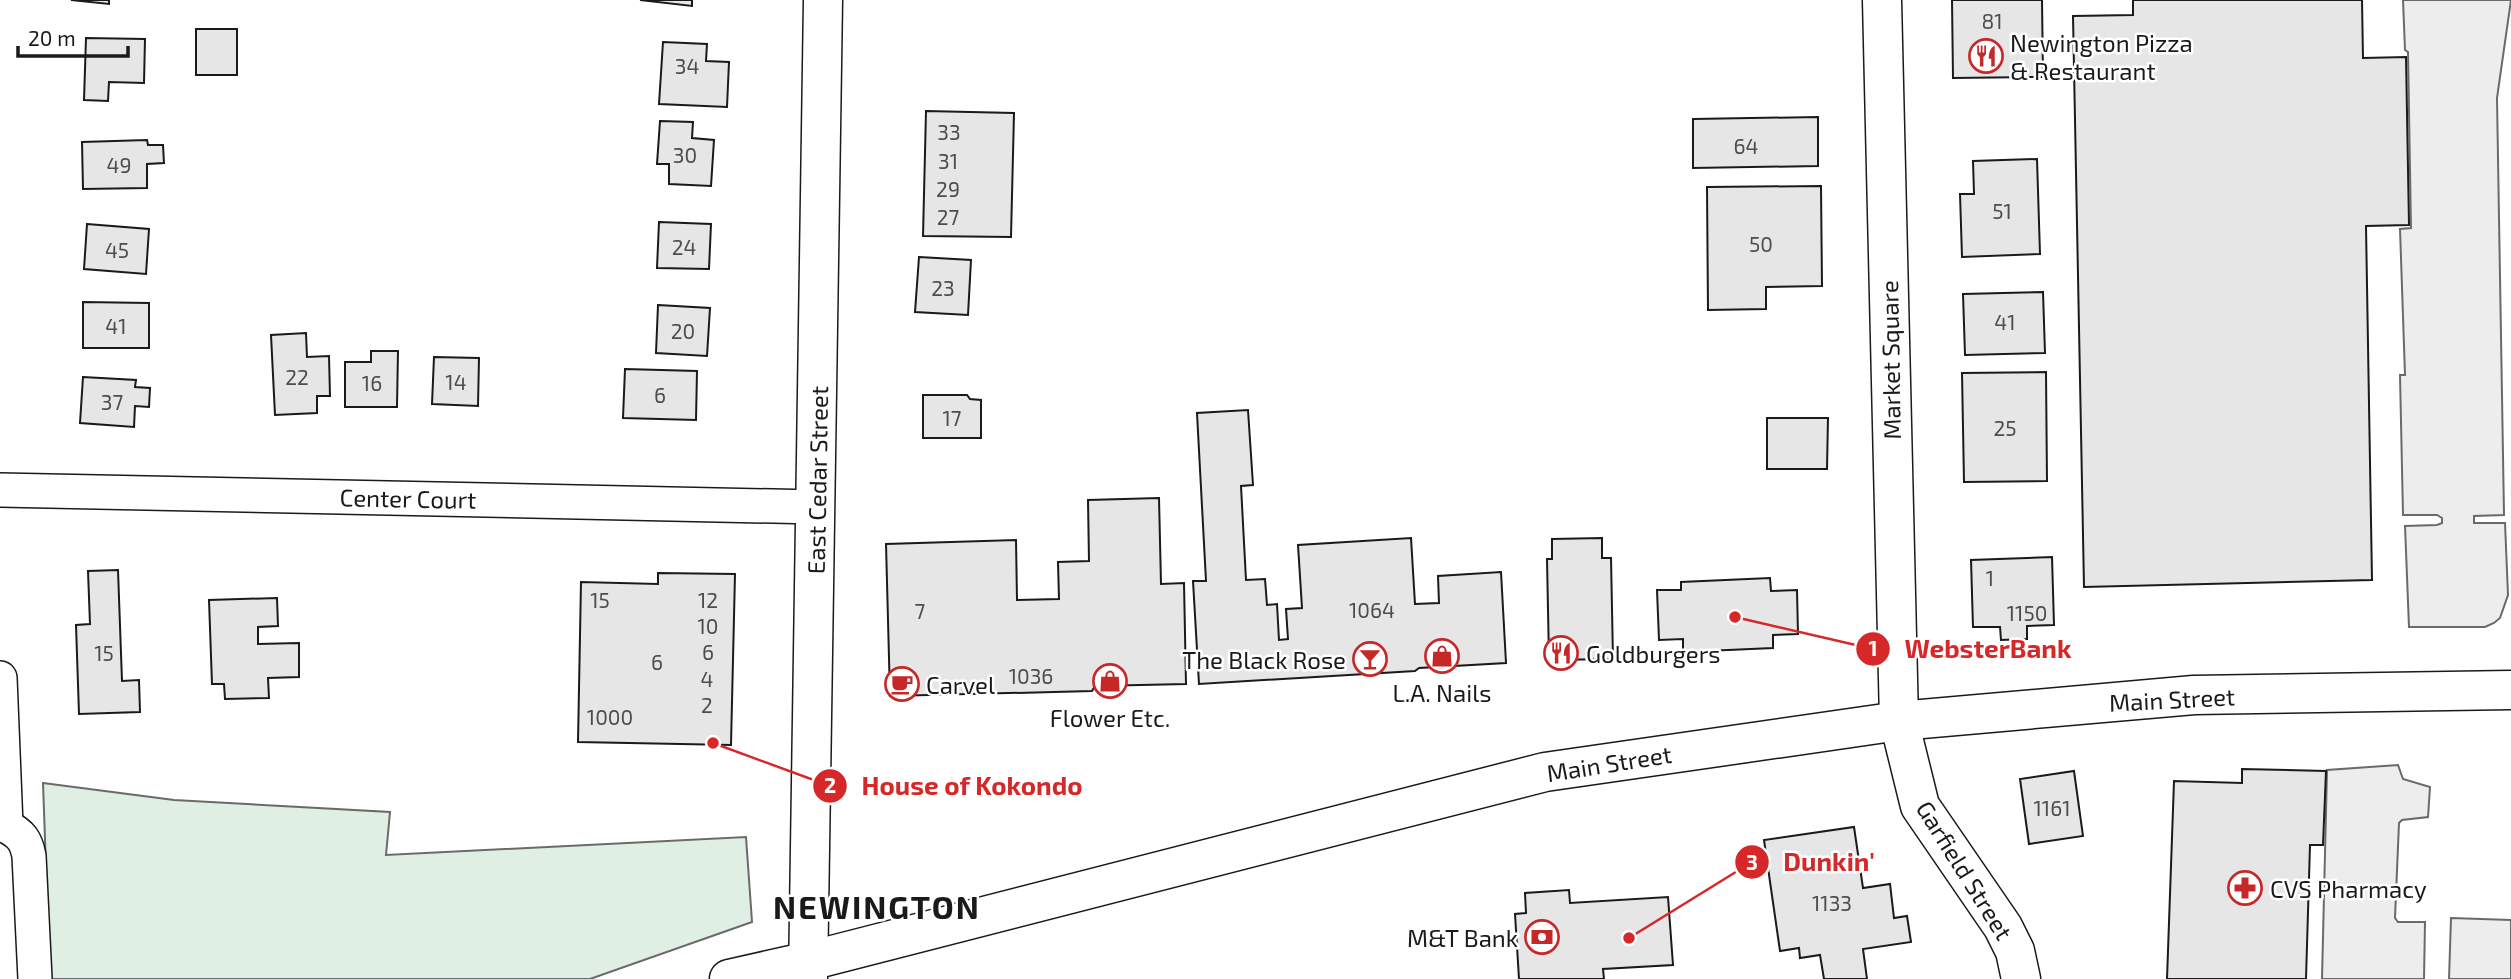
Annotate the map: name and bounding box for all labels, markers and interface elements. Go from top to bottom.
house number: 81 [1981,8,2003,33]
scale bar [18,14,128,58]
text: 20 m [28,25,76,50]
place label: Newington Pizza & Restaurant [2010,28,2193,85]
restaurant icon: Newington Pizza & Restaurant [1967,37,2005,75]
house number: 34 [675,53,699,78]
house number: 33 [937,119,961,144]
house number: 64 [1734,133,1758,158]
house number: 30 [673,142,697,167]
house number: 31 [938,148,958,173]
house number: 49 [107,152,131,177]
house number: 29 [936,176,960,201]
house number: 51 [1992,198,2012,223]
house number: 27 [937,204,960,229]
house number: 50 [1749,231,1773,256]
house number: 24 [672,234,696,259]
house number: 45 [105,237,129,262]
house number: 23 [931,275,955,300]
street label: Market Square [1874,280,1906,440]
house number: 41 [1994,309,2016,334]
house number: 41 [105,313,127,338]
house number: 20 [671,318,695,343]
house number: 22 [285,364,309,389]
house number: 14 [445,369,467,394]
house number: 16 [362,370,382,395]
house number: 6 [654,382,666,407]
street label: East Cedar Street [801,386,833,574]
house number: 37 [101,389,123,414]
house number: 17 [942,405,962,430]
house number: 25 [1993,415,2017,440]
street label: Center Court [339,482,477,514]
house number: 1 [1986,565,1994,590]
house number: 15 [590,587,610,612]
house number: 12 [698,587,718,612]
house number: 1064 [1349,597,1395,622]
house number: 7 [915,598,926,623]
house number: 1150 [2007,600,2047,625]
house number: 10 [697,613,719,638]
callout: WebsterBank [1856,626,2086,673]
text: WebsterBank [1905,632,2072,663]
restaurant icon: Goldburgers [1542,634,1580,672]
text: 1 [1868,635,1878,660]
shop icon: L.A. Nails [1423,637,1461,675]
house number: 6 [702,639,714,664]
place label: Goldburgers [1586,639,1720,668]
house number: 15 [94,640,114,665]
bar icon: The Black Rose [1351,640,1389,678]
place label: The Black Rose [1182,645,1346,674]
house number: 6 [651,649,663,674]
shop icon: Flower Etc. [1091,662,1129,700]
house number: 1036 [1009,663,1053,688]
cafe icon: Carvel [883,665,921,703]
house number: 4 [701,666,713,691]
place label: Carvel [926,670,995,699]
place label: L.A. Nails [1393,678,1491,707]
street label: Main Street [2108,681,2236,717]
house number: 2 [701,692,713,717]
place label: Flower Etc. [1050,703,1170,732]
house number: 1000 [587,704,633,729]
street label: Main Street [1544,739,1674,787]
callout: House of Kokondo [813,762,1097,809]
text: House of Kokondo [862,769,1083,800]
text: 2 [824,772,836,797]
street label: Garfield Street [1911,795,2019,945]
house number: 1161 [2033,795,2071,820]
callout: Dunkin' [1734,839,1889,886]
text: Dunkin' [1783,845,1875,876]
text: 3 [1746,849,1758,874]
pharmacy icon: CVS Pharmacy [2226,869,2264,907]
place label: CVS Pharmacy [2270,874,2427,903]
district label: NEWINGTON [773,887,981,925]
house number: 1133 [1812,890,1852,915]
bank icon: M&T Bank [1523,918,1561,956]
place label: M&T Bank [1407,923,1518,952]

